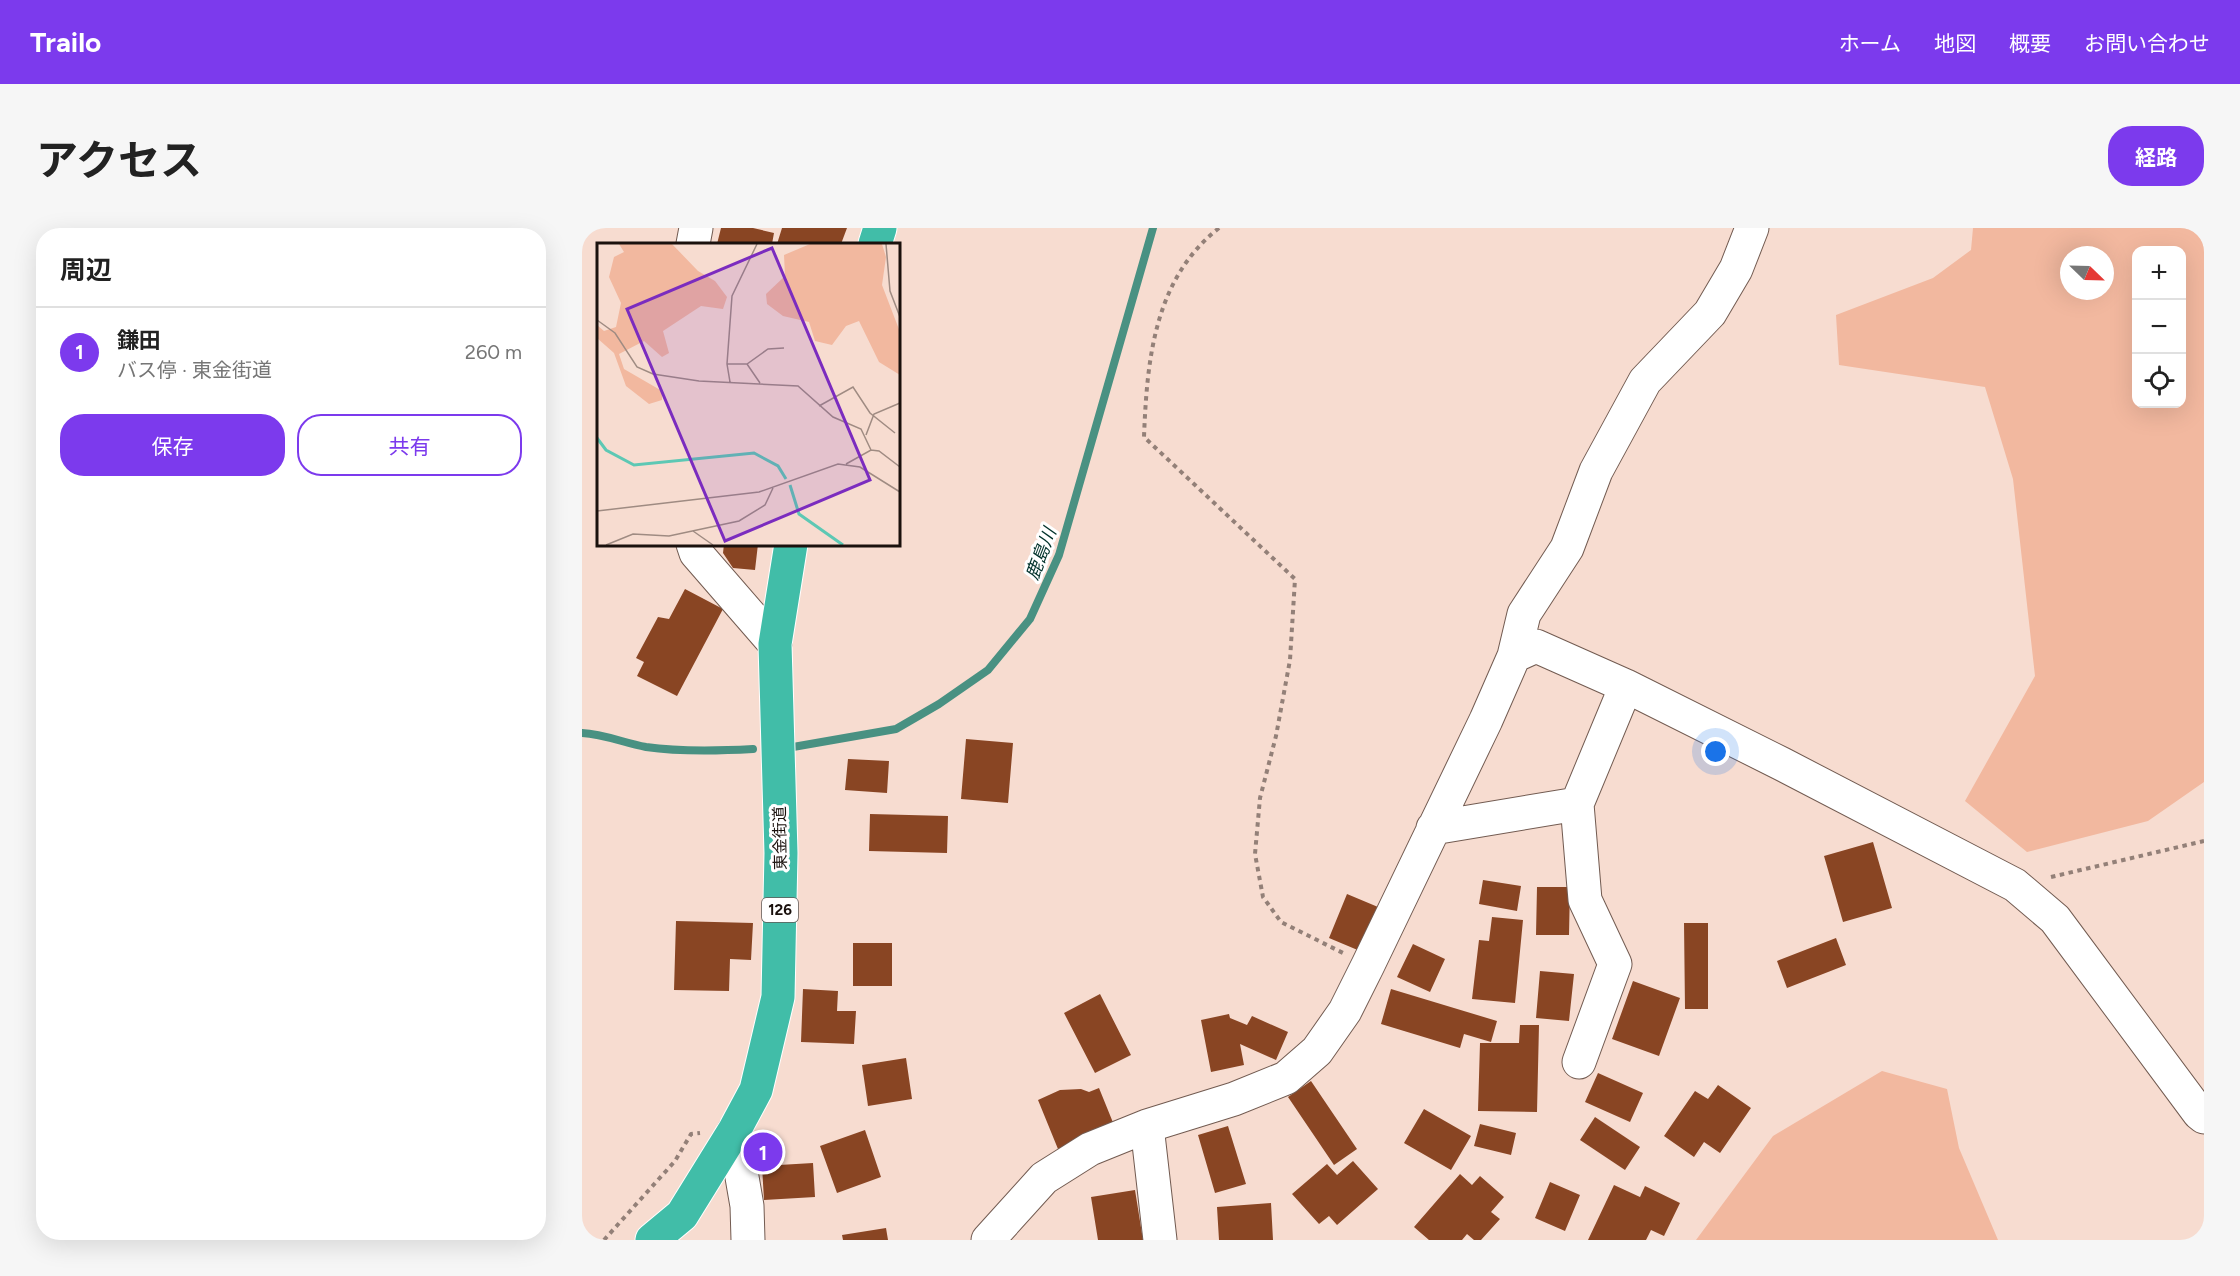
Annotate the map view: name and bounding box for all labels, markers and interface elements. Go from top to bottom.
text: Trailo [30,25,101,59]
text: ホーム [1839,31,1901,56]
text: 地図 [1934,31,1976,56]
text: 概要 [2009,31,2051,56]
text: お問い合わせ [2084,31,2210,56]
button: 経路 [2108,126,2204,186]
text: アクセス [36,135,202,186]
inset map [597,243,900,546]
north arrow [2060,246,2114,300]
map controls [2132,246,2186,408]
button: + [2132,246,2186,300]
text: 周辺 [60,254,112,286]
button: − [2132,300,2186,354]
text: 鎌田 [117,327,161,354]
text: 1 [75,340,84,364]
text: 260 m [465,340,522,364]
button: locate [2132,354,2186,408]
text: バス停 · 東金街道 [117,358,272,382]
button: 保存 [60,414,285,476]
button: 共有 [297,414,522,476]
water label: 鹿島川 [1021,523,1062,583]
your location [1701,737,1730,766]
street label: 東金街道 [770,806,790,870]
road number: 126 [762,898,798,922]
pin: 1 [744,1130,783,1174]

